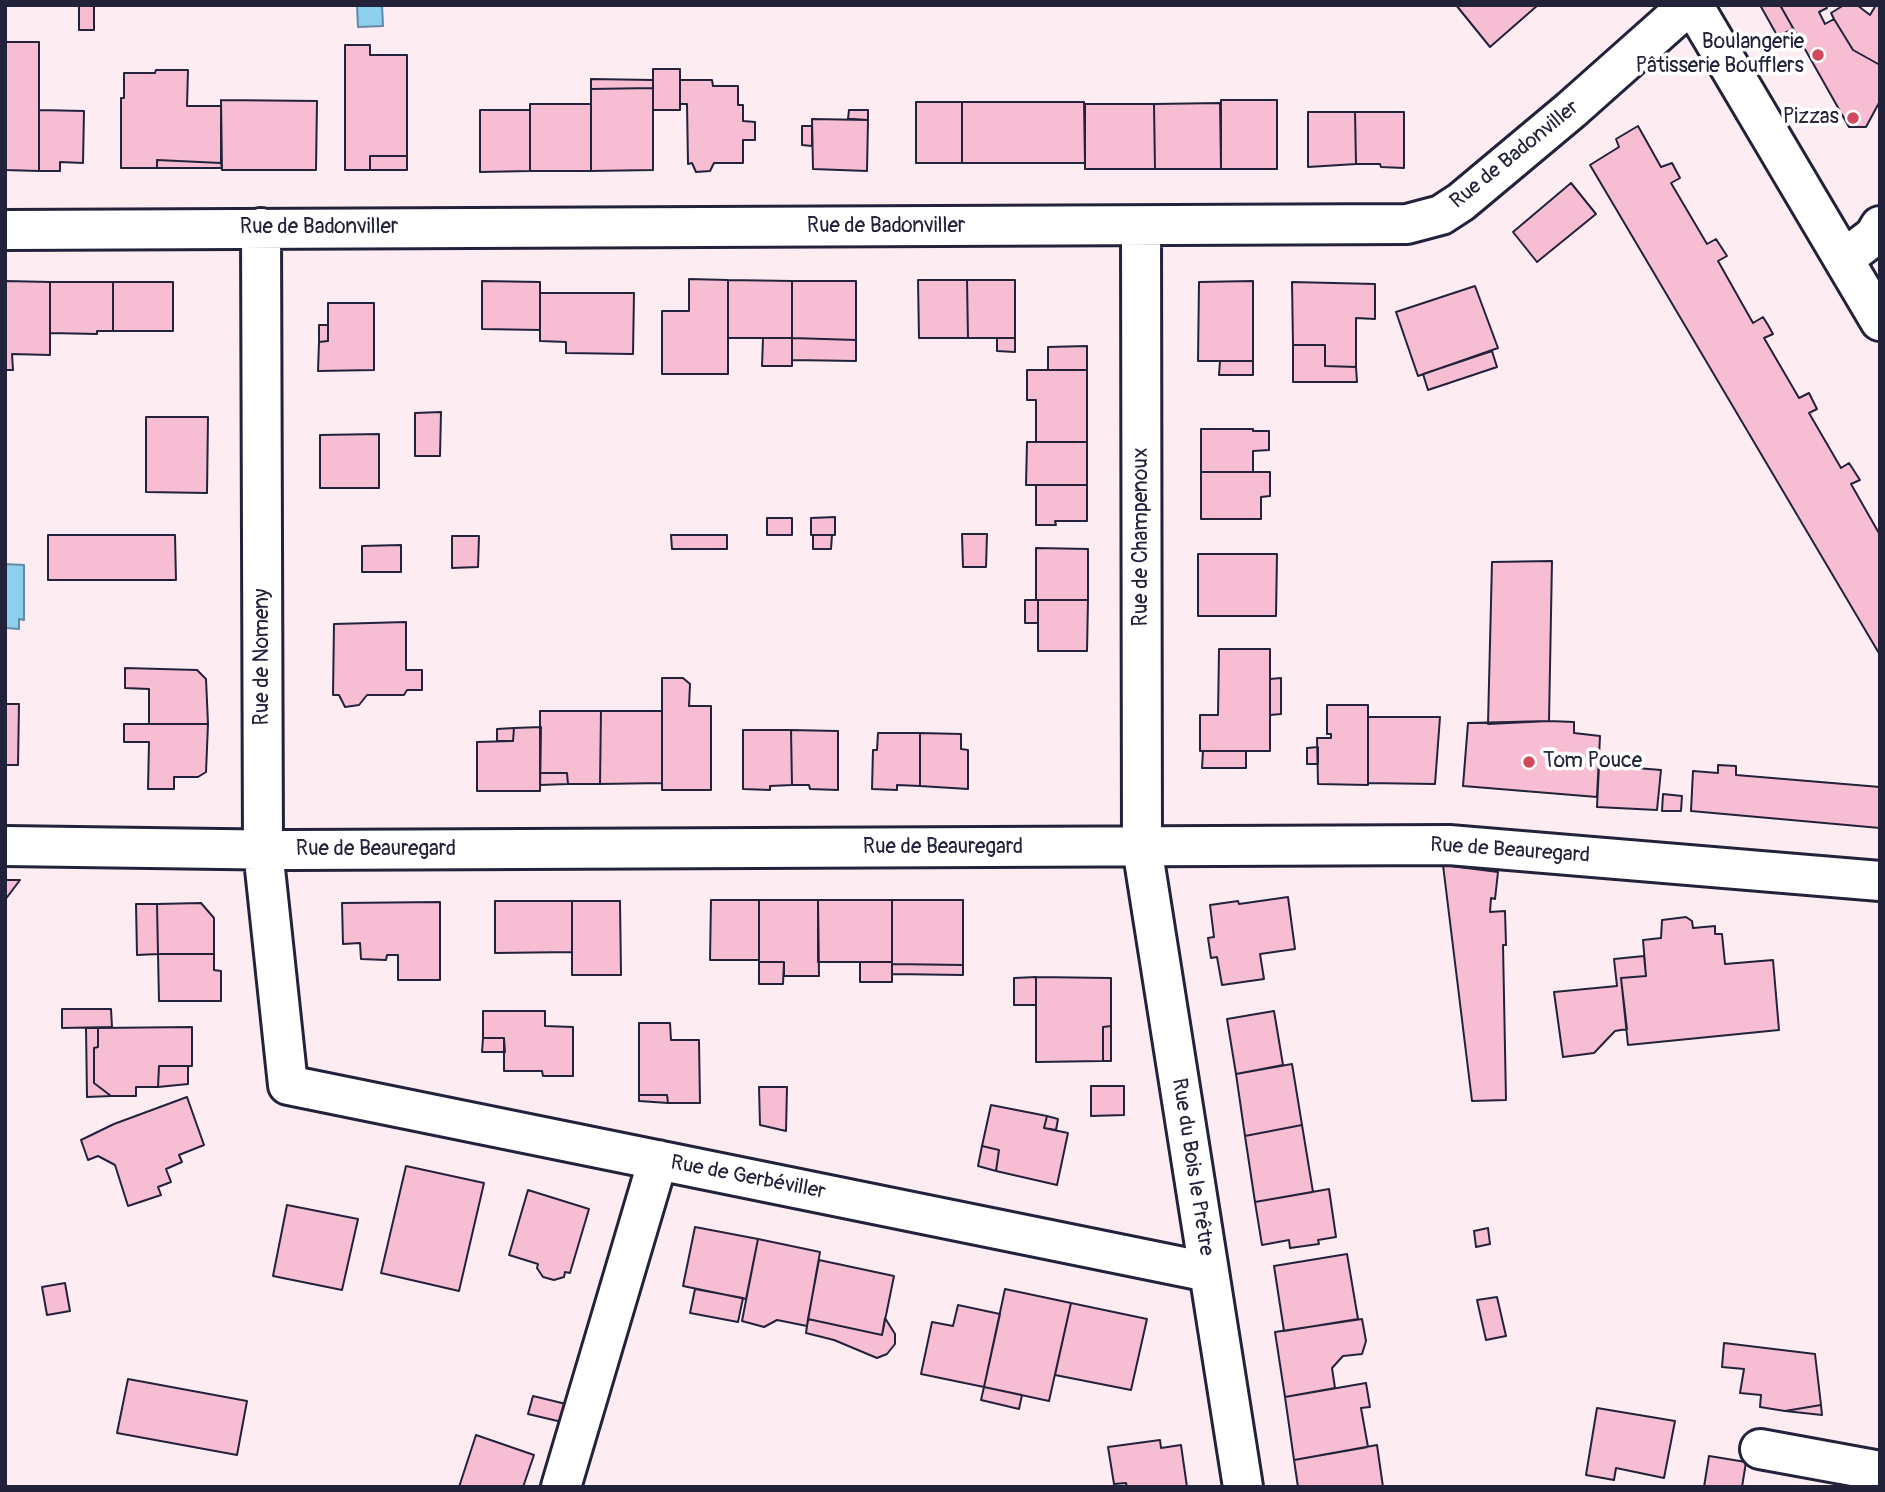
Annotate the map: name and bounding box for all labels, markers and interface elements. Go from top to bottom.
place label: Boulangerie Pâtisserie Boufflers [1635,30,1804,80]
marker: Boulangerie Pâtisserie Boufflers [1810,47,1826,63]
street label: Rue de Badonviller [1445,95,1585,215]
place label: Pizzas [1783,105,1839,131]
marker: Pizzas [1845,110,1861,126]
street label: Rue de Badonviller [807,214,965,240]
street label: Rue de Badonviller [240,215,398,241]
street label: Rue de Champenoux [1129,448,1155,626]
street label: Rue de Nomeny [250,589,276,725]
place label: Tom Pouce [1543,749,1642,775]
marker: Tom Pouce [1521,754,1537,770]
street label: Rue de Beauregard [1429,833,1591,869]
street label: Rue de Beauregard [863,835,1023,861]
street label: Rue de Beauregard [296,837,456,863]
street label: Rue du Bois le Prêtre [1166,1076,1218,1258]
street label: Rue de Gerbéviller [668,1151,828,1205]

